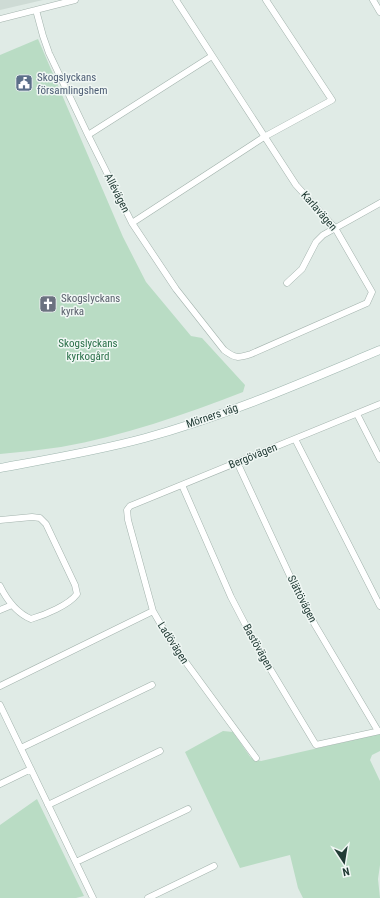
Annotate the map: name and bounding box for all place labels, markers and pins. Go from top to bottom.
place label: Skogslyckans församlingshem [37,71,108,97]
public building icon: Skogslyckans församlingshem [14,73,34,93]
place label: Skogslyckans kyrka [61,292,120,318]
church icon: Skogslyckans kyrka [38,294,58,314]

